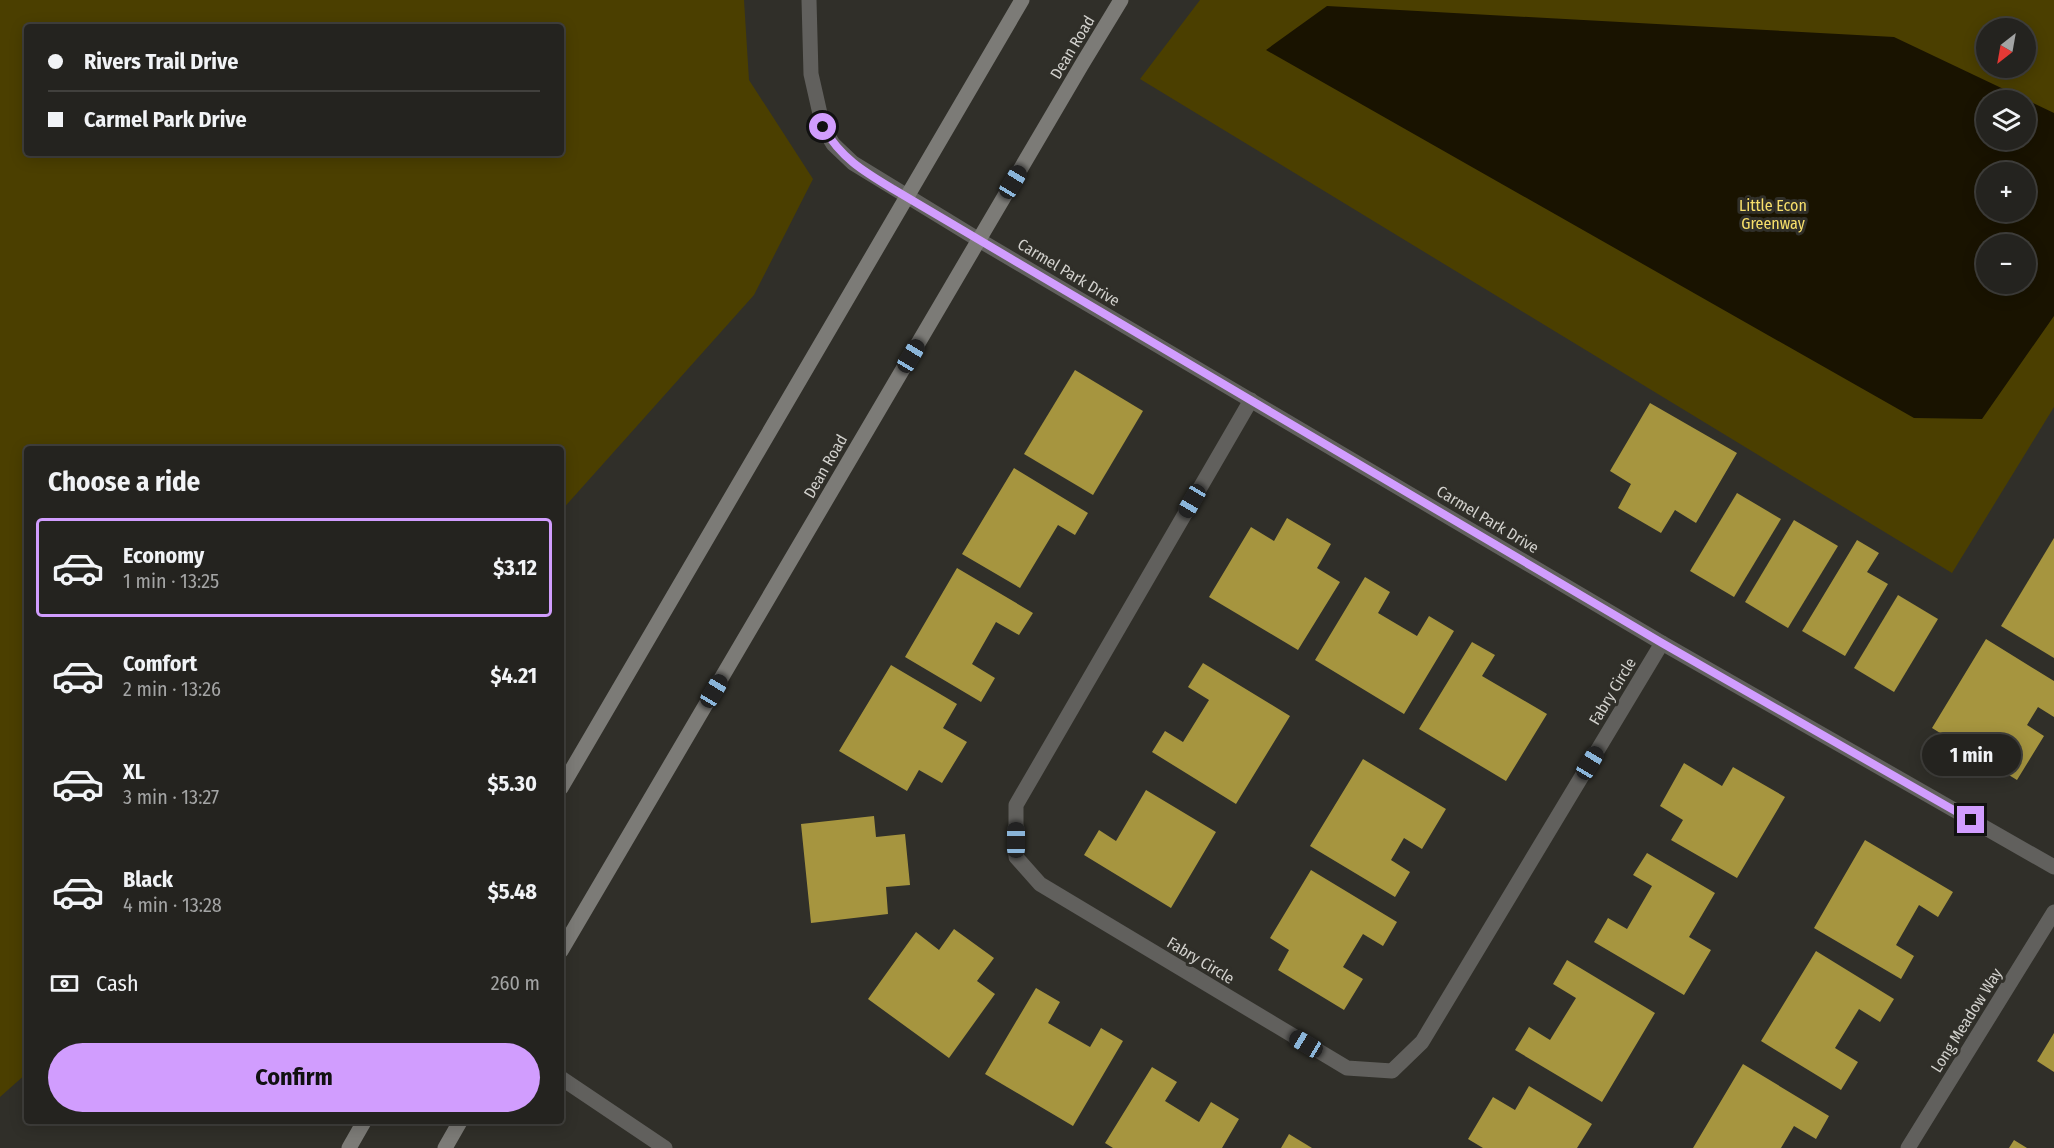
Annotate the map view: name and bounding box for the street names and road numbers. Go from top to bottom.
street label: Dean Road [1046,12,1099,82]
street label: Carmel Park Drive [1014,235,1123,310]
street label: Dean Road [800,431,851,501]
street label: Carmel Park Drive [1433,482,1542,557]
street label: Fabry Circle [1585,654,1640,728]
street label: Fabry Circle [1164,933,1238,988]
street label: Long Meadow Way [1927,964,2007,1076]

